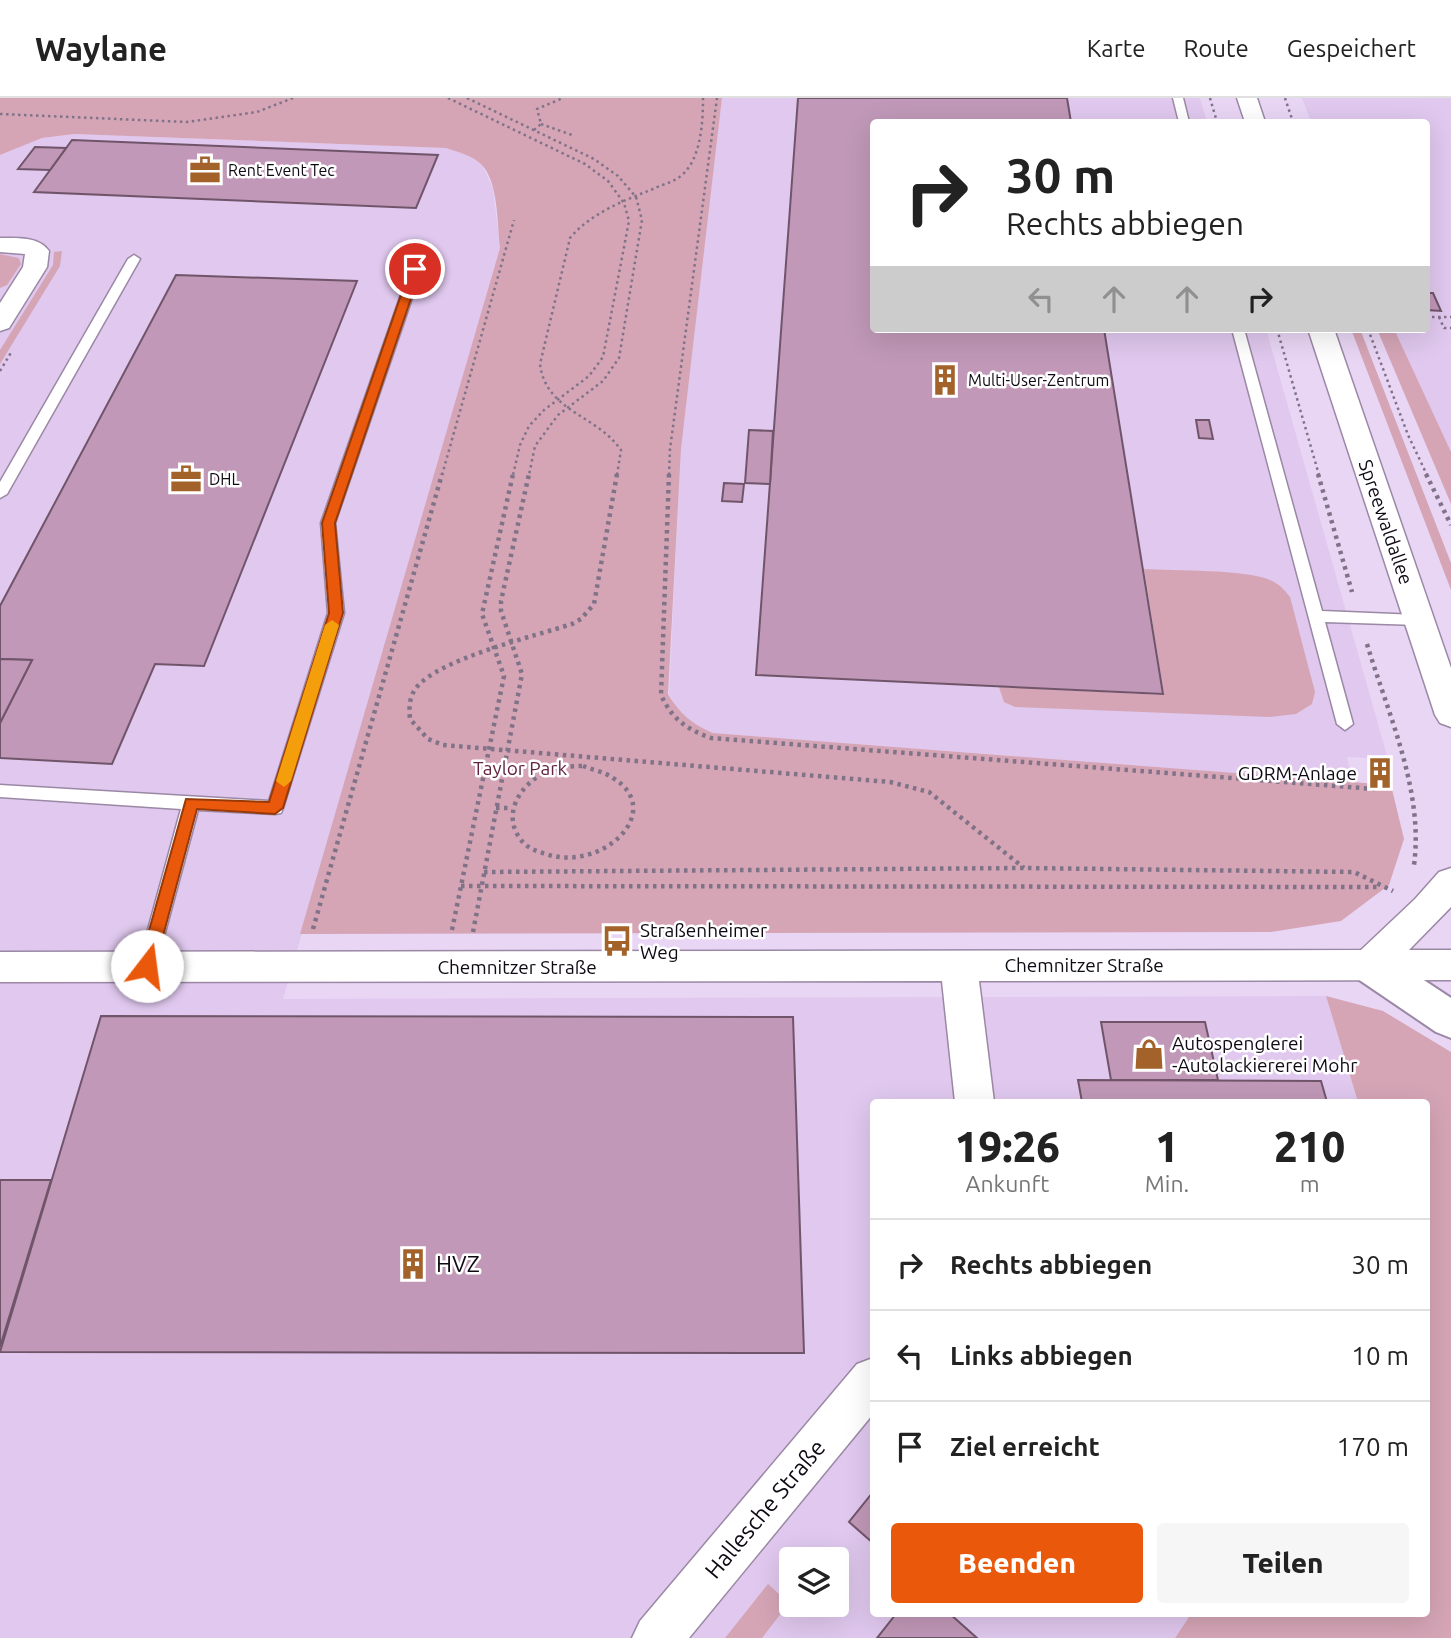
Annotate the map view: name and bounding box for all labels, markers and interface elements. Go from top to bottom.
text: Waylane [35,30,167,67]
text: Karte [1087,35,1145,62]
text: Route [1183,35,1249,62]
text: Gespeichert [1287,35,1416,62]
icon: right [891,147,982,238]
text: 30 m [1006,147,1115,202]
office icon: Rent Event Tec [188,153,222,187]
place label: Rent Event Tec [228,161,335,179]
text: Rechts abbiegen [1006,205,1244,241]
pin [385,239,445,299]
icon: arrive [396,250,434,288]
icon: left [1022,280,1060,318]
icon: ahead [1095,280,1133,318]
icon: ahead [1168,280,1206,318]
icon: right [1241,280,1279,318]
building icon: Multi-User-Zentrum [928,363,962,397]
place label: Multi-User-Zentrum [968,371,1109,389]
street label: Spreewaldallee [1354,457,1418,587]
office icon: DHL [169,462,203,496]
place label: DHL [209,470,240,488]
building icon: GDRM-Anlage [1363,756,1397,790]
park label: Taylor Park [473,757,567,779]
place label: GDRM-Anlage [1238,762,1357,784]
place label: Straßenheimer Weg [640,919,767,963]
bus stop icon: Straßenheimer Weg [600,924,634,958]
position arrow [110,929,184,1003]
street label: Chemnitzer Straße [1004,954,1164,976]
street label: Chemnitzer Straße [437,956,597,978]
place label: Autospenglerei -Autolackiererei Mohr [1172,1032,1358,1076]
shop icon: Autospenglerei -Autolackiererei Mohr [1132,1037,1166,1071]
text: 19:26 [955,1123,1060,1170]
text: 1 [1155,1123,1179,1170]
text: 210 [1274,1123,1345,1170]
text: Ankunft [966,1171,1049,1196]
text: Min. [1145,1171,1189,1196]
text: m [1300,1171,1320,1196]
icon: right [891,1246,929,1284]
building icon: HVZ [396,1247,430,1281]
text: Rechts abbiegen [950,1250,1152,1279]
text: 30 m [1351,1250,1409,1279]
place label: HVZ [436,1251,480,1276]
icon: left [891,1337,929,1375]
text: Links abbiegen [950,1341,1133,1370]
text: 10 m [1351,1341,1409,1370]
icon: arrive [891,1428,929,1466]
text: Ziel erreicht [950,1432,1100,1461]
text: 170 m [1337,1432,1409,1461]
street label: Hallesche Straße [700,1435,830,1583]
button: Beenden [891,1523,1143,1603]
button: Teilen [1157,1523,1409,1603]
map controls [779,1547,849,1617]
button: layers [779,1547,849,1617]

